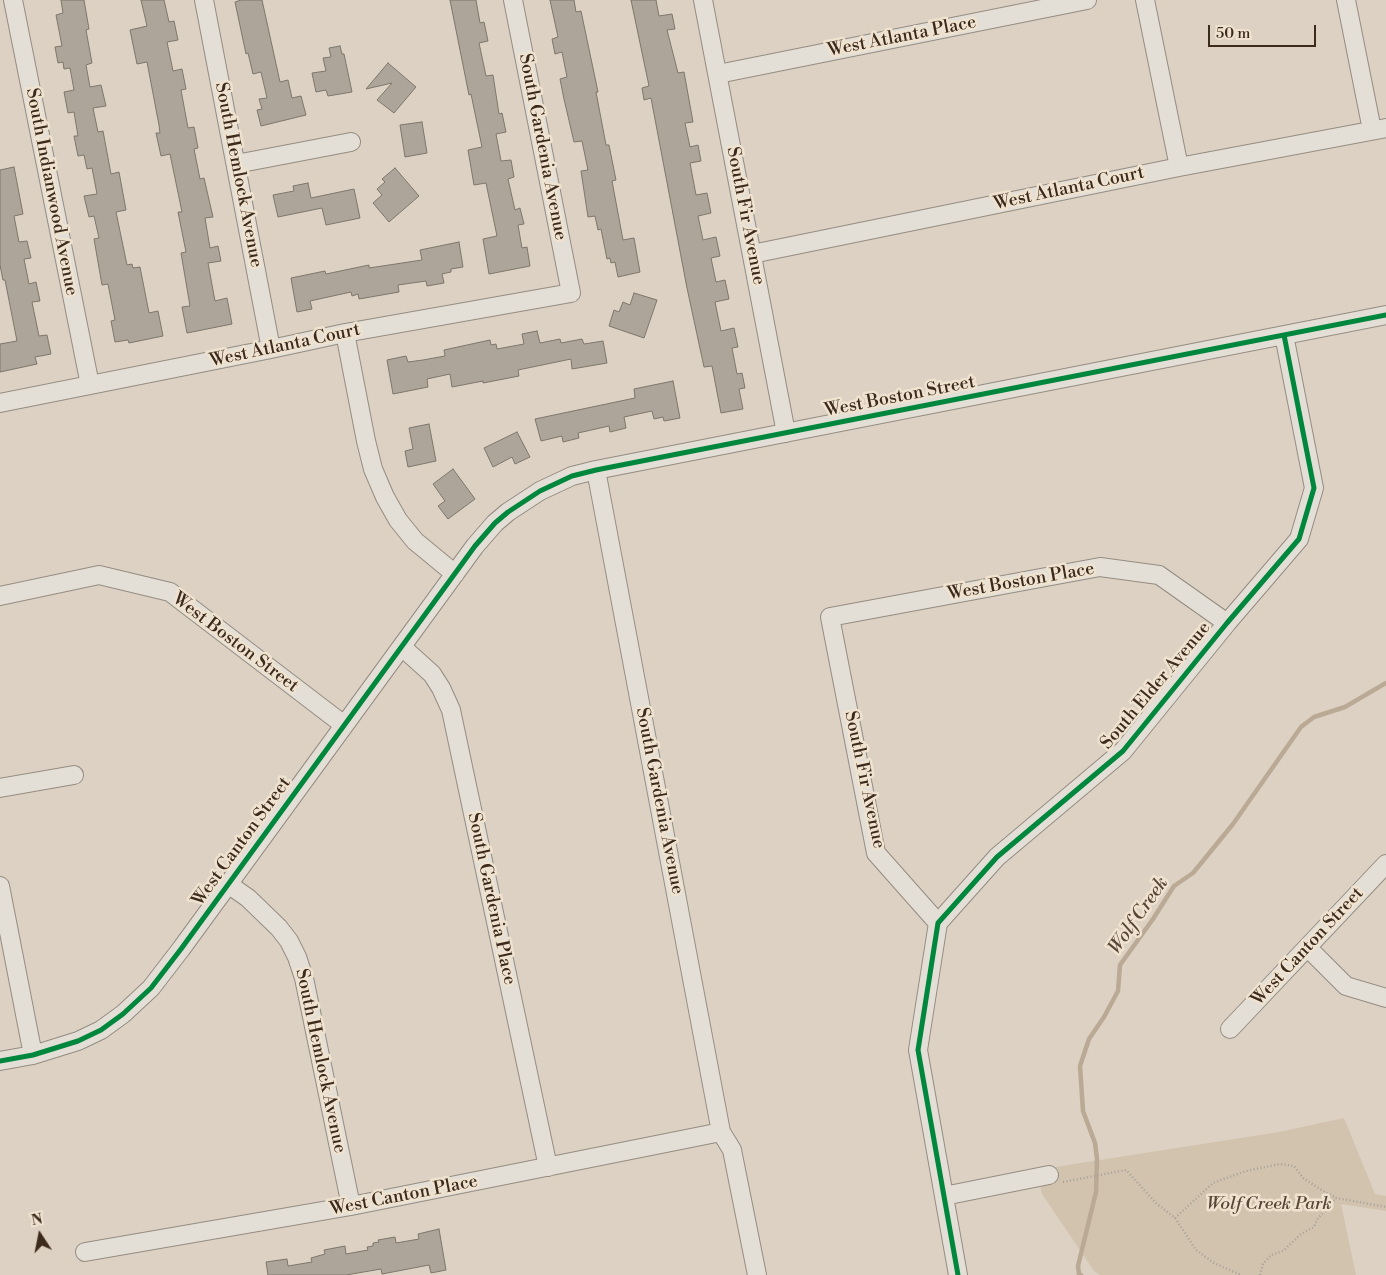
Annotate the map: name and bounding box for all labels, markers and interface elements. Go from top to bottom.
street label: West Atlanta Place [826,12,978,62]
scale bar [1211,15,1318,47]
text: 50 m [1216,24,1250,43]
street label: South Gardenia Avenue [513,52,571,242]
street label: South Hemlock Avenue [209,81,267,269]
street label: South Indianwood Avenue [20,86,82,298]
street label: South Fir Avenue [721,145,769,287]
street label: West Atlanta Court [992,162,1146,216]
street label: West Atlanta Court [208,319,362,373]
street label: West Boston Street [823,372,977,422]
street label: West Boston Place [946,558,1096,606]
street label: West Boston Street [167,588,303,698]
street label: South Elder Avenue [1096,618,1216,754]
street label: South Gardenia Avenue [630,706,688,896]
street label: South Fir Avenue [839,709,889,851]
street label: West Canton Street [188,773,296,911]
street label: South Gardenia Place [462,811,520,987]
water label: Wolf Creek [1104,873,1174,959]
street label: West Canton Street [1248,883,1368,1011]
street label: South Hemlock Avenue [290,967,350,1155]
street label: West Canton Place [328,1171,480,1221]
park label: Wolf Creek Park [1206,1194,1332,1216]
north arrow [15,1210,65,1260]
text: N [30,1210,44,1230]

